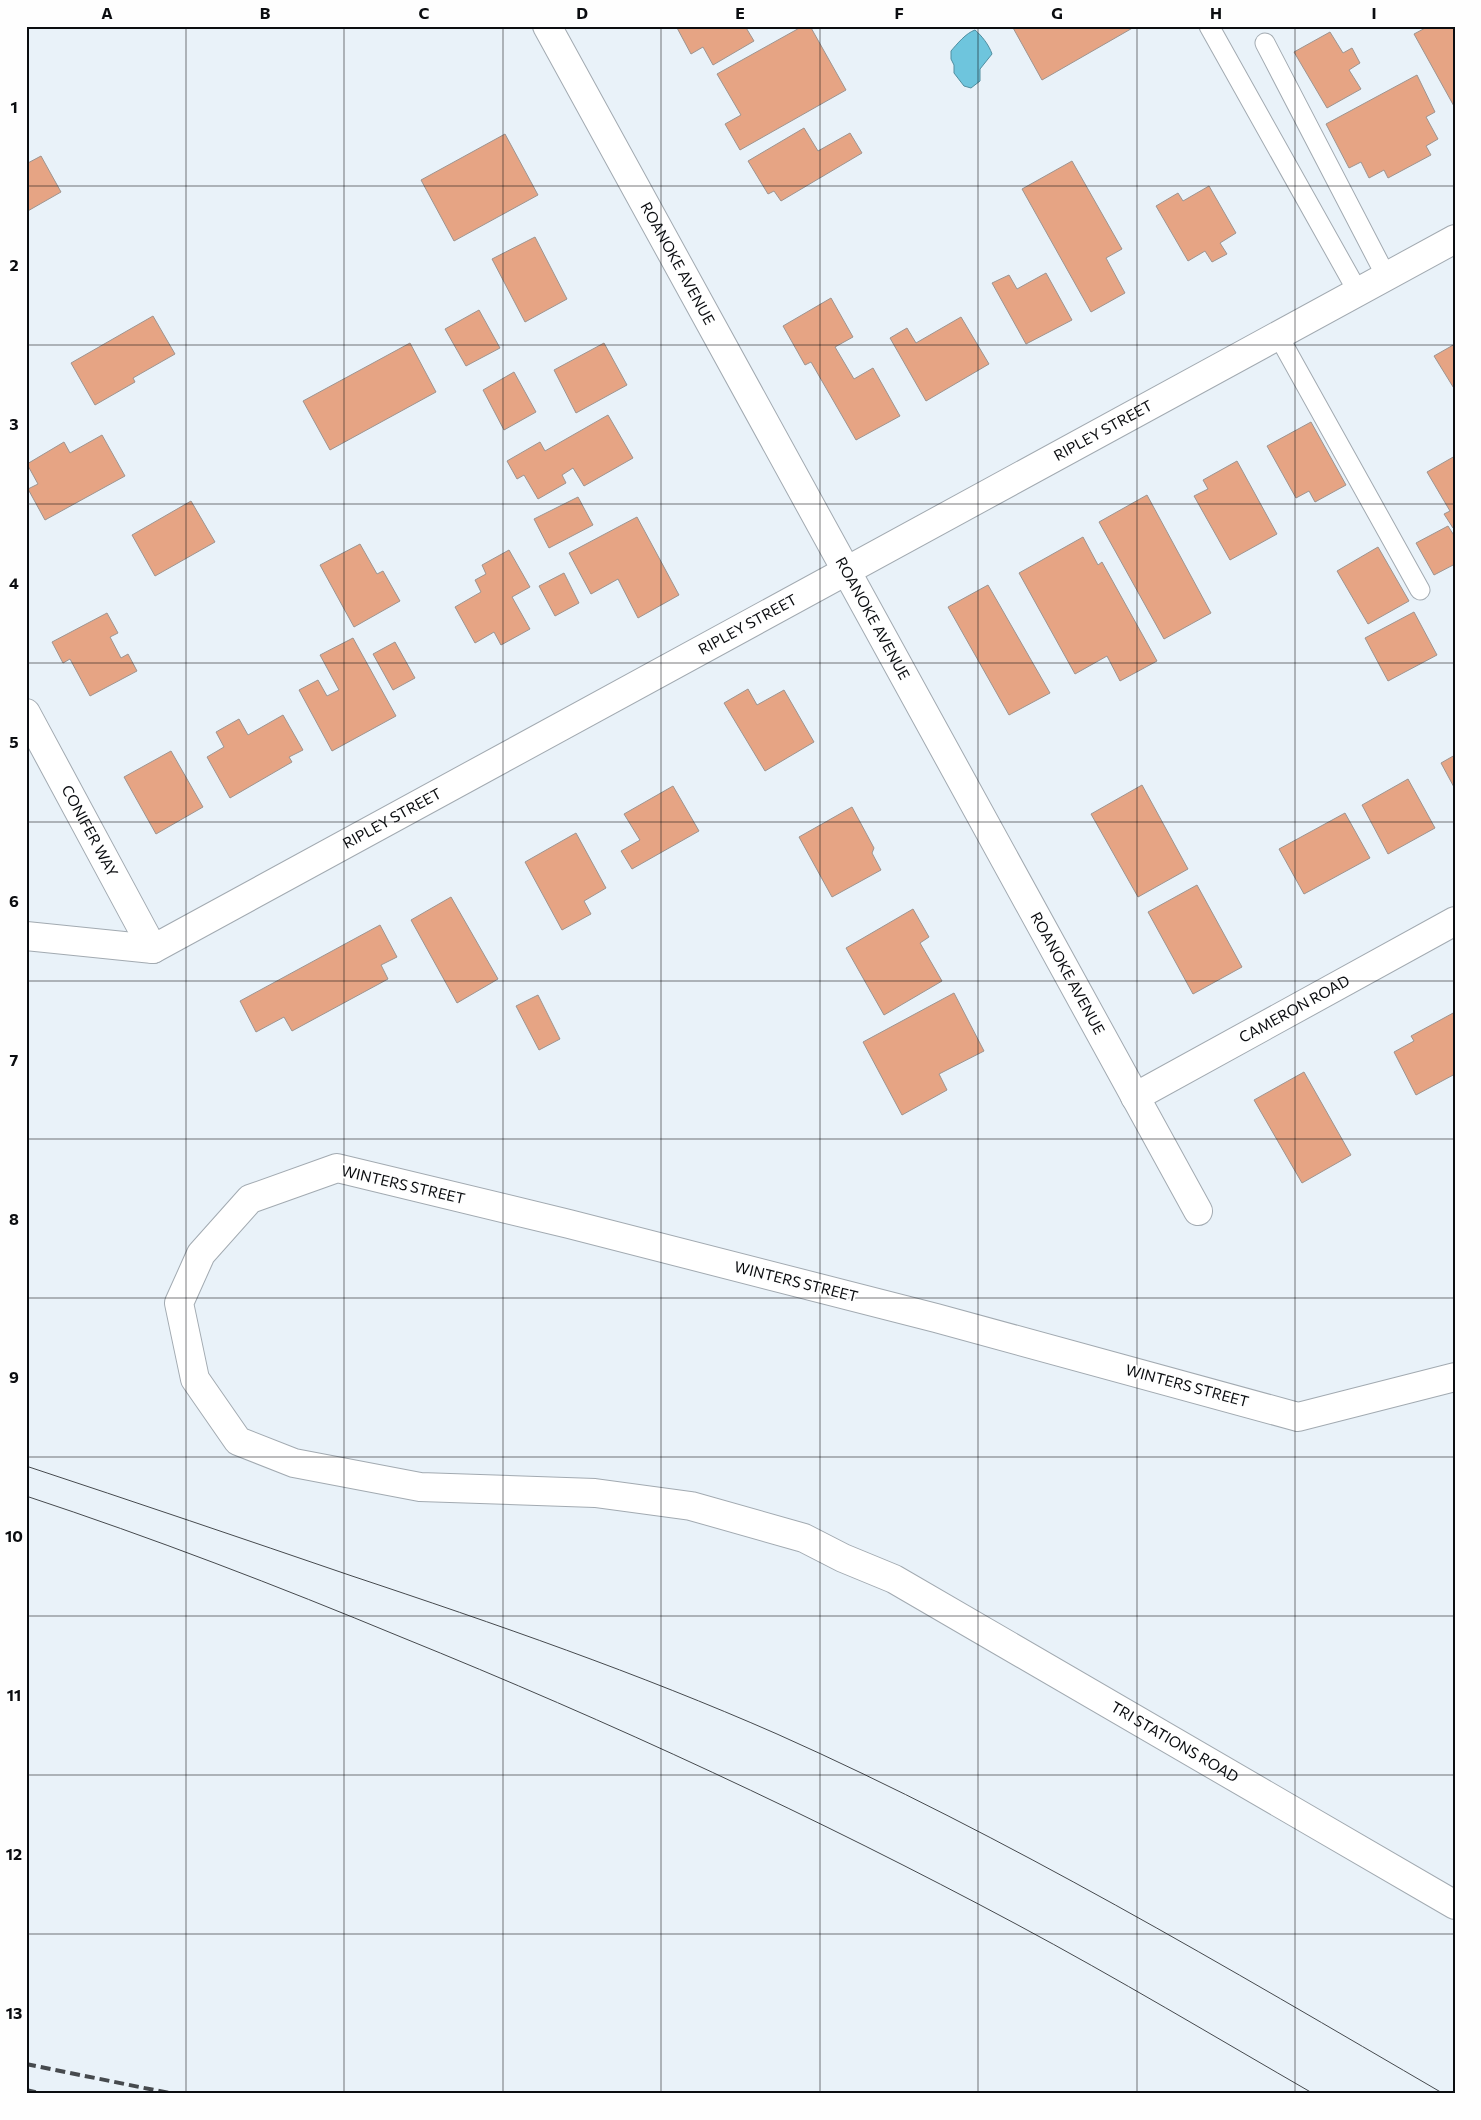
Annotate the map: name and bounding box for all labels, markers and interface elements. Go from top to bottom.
text: A [101,3,113,22]
text: B [260,3,271,22]
text: C [419,3,430,22]
text: D [576,3,588,22]
text: E [735,3,745,22]
text: F [894,3,904,22]
text: G [1051,3,1063,22]
text: H [1210,3,1222,22]
text: I [1371,3,1377,22]
text: 1 [10,97,18,116]
street label: ROANOKE AVENUE [637,199,719,328]
text: 2 [9,255,19,274]
street label: RIPLEY STREET [1050,396,1155,464]
text: 3 [9,414,19,433]
street label: ROANOKE AVENUE [832,554,914,682]
text: 4 [9,573,19,592]
street label: RIPLEY STREET [695,590,800,658]
text: 5 [9,732,19,751]
street label: CONIFER WAY [58,782,122,880]
street label: RIPLEY STREET [339,783,444,852]
text: 6 [9,891,19,910]
street label: ROANOKE AVENUE [1027,909,1109,1037]
street label: CAMERON ROAD [1236,971,1352,1046]
text: 7 [10,1050,19,1069]
street label: WINTERS STREET [339,1161,467,1207]
text: 8 [9,1209,19,1228]
street label: WINTERS STREET [733,1257,860,1305]
street label: WINTERS STREET [1124,1360,1251,1410]
text: 9 [9,1367,19,1386]
text: 10 [5,1526,23,1545]
text: 11 [7,1685,21,1704]
street label: TRI STATIONS ROAD [1108,1697,1242,1785]
text: 12 [6,1844,22,1863]
text: 13 [6,2003,22,2022]

